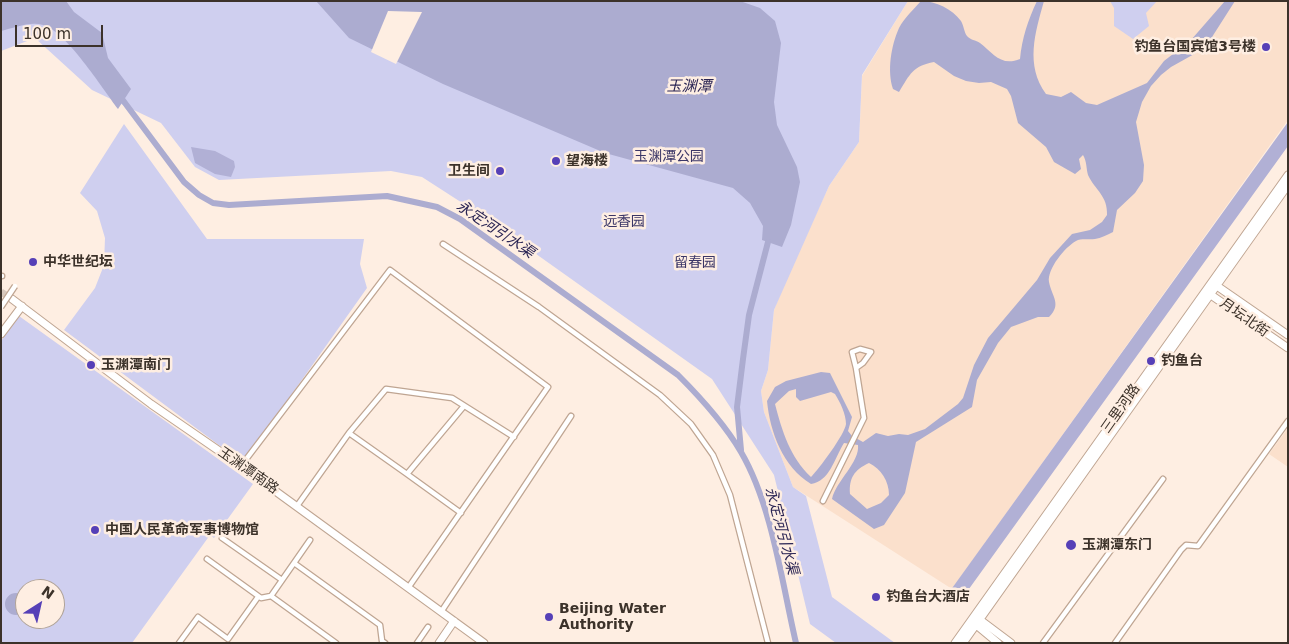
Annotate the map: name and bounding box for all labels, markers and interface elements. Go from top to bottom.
scale bar [18,15,105,47]
text: 100 m [23,25,71,43]
place label: 钓鱼台国宾馆3号楼 [1134,39,1256,55]
marker: 钓鱼台国宾馆3号楼 [1260,41,1272,53]
water label: 玉渊潭 [667,78,711,96]
park label: 玉渊潭公园 [634,149,704,165]
place label: 望海楼 [566,153,608,169]
marker: 望海楼 [550,155,562,167]
place label: 卫生间 [448,163,490,179]
marker: 卫生间 [494,165,506,177]
water label: 永定河引水渠 [453,197,537,263]
park label: 远香园 [603,214,645,230]
place label: 中华世纪坛 [43,254,113,270]
park label: 留春园 [674,255,716,271]
marker: 中华世纪坛 [27,256,39,268]
street label: 月坛北街 [1216,295,1272,341]
place label: 钓鱼台 [1161,353,1203,369]
marker: 钓鱼台 [1145,355,1157,367]
place label: 玉渊潭南门 [101,357,171,373]
marker: 玉渊潭南门 [85,359,97,371]
street label: 三里河路 [1098,381,1144,437]
street label: 玉渊潭南路 [215,444,281,498]
water label: 永定河引水渠 [761,485,801,577]
place label: 中国人民革命军事博物馆 [105,522,259,538]
marker: 中国人民革命军事博物馆 [89,524,101,536]
place label: 玉渊潭东门 [1082,537,1152,553]
marker: 玉渊潭东门 [1064,538,1078,552]
north arrow [15,579,65,629]
text: N [39,583,57,602]
place label: 钓鱼台大酒店 [886,589,970,605]
marker: 钓鱼台大酒店 [870,591,882,603]
place label: Beijing Water Authority [559,601,666,634]
marker: Beijing Water Authority [543,611,555,623]

